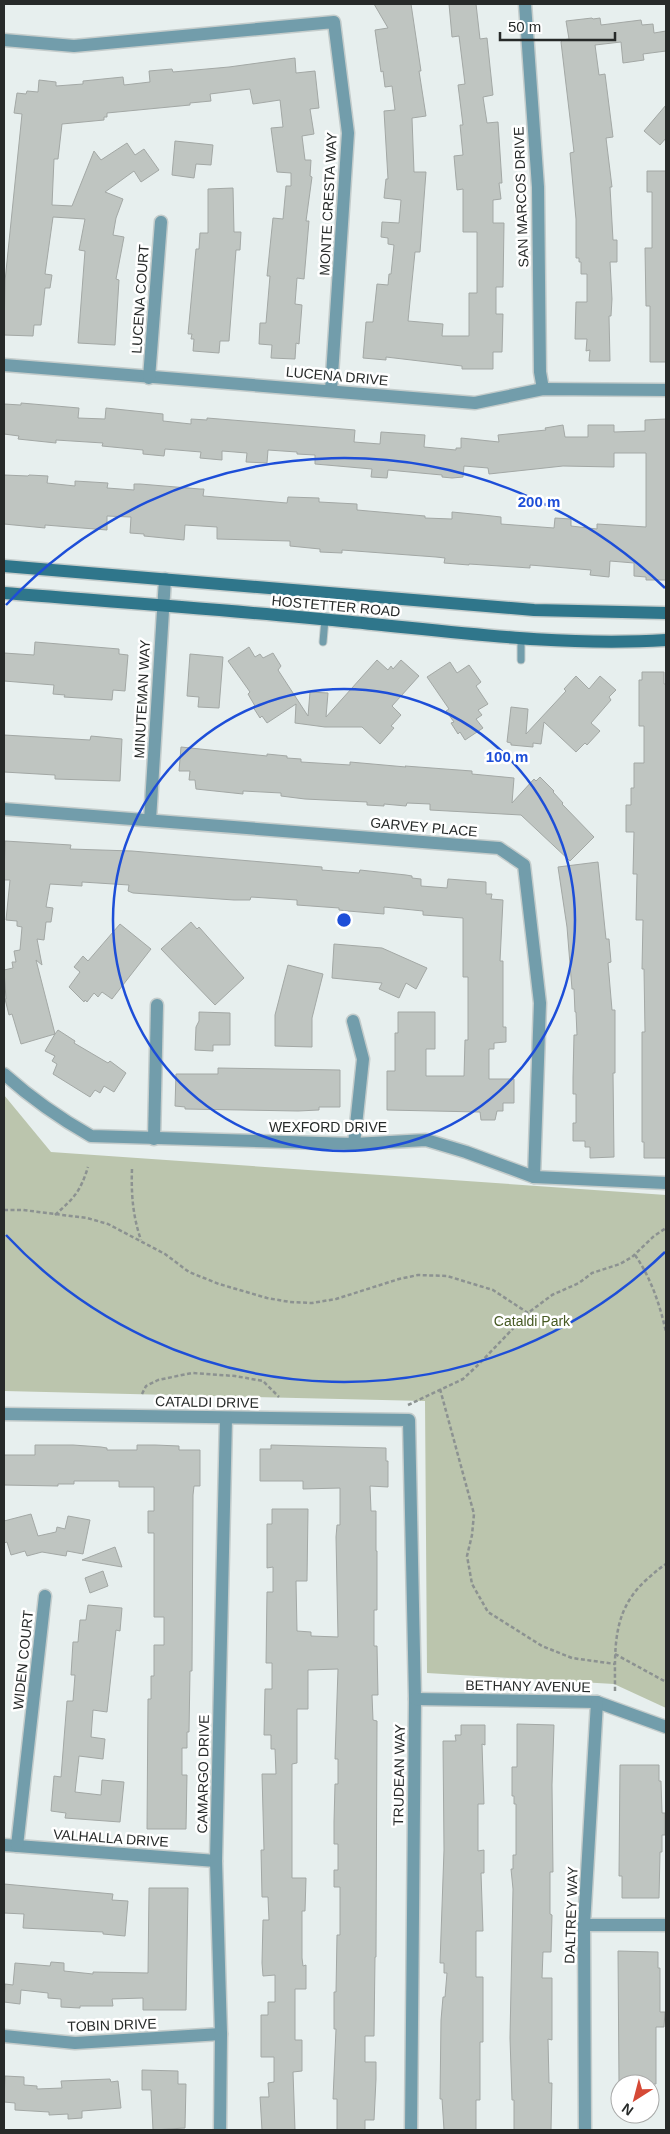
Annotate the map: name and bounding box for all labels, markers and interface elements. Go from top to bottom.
scale bar [500,10,615,42]
text: 50 m [508,18,541,35]
street label: SAN MARCOS DRIVE [511,126,531,268]
street label: MONTE CRESTA WAY [316,131,340,276]
street label: LUCENA COURT [128,243,152,354]
street label: LUCENA DRIVE [285,364,389,388]
text: 200 m [518,493,560,510]
street label: HOSTETTER ROAD [271,592,401,620]
street label: MINUTEMAN WAY [131,639,153,759]
text: 100 m [486,748,528,765]
street label: GARVEY PLACE [370,814,478,840]
centre of rings [335,911,353,929]
street label: WEXFORD DRIVE [269,1119,387,1135]
park label: Cataldi Park [494,1313,571,1329]
street label: CATALDI DRIVE [155,1393,259,1411]
street label: WIDEN COURT [10,1609,36,1711]
street label: BETHANY AVENUE [465,1677,591,1695]
street label: CAMARGO DRIVE [194,1714,212,1834]
street label: TRUDEAN WAY [390,1723,408,1826]
street label: VALHALLA DRIVE [53,1826,169,1850]
street label: DALTREY WAY [561,1865,581,1964]
street label: TOBIN DRIVE [67,2015,157,2035]
north arrow [610,2074,660,2124]
text: N [619,2100,636,2119]

